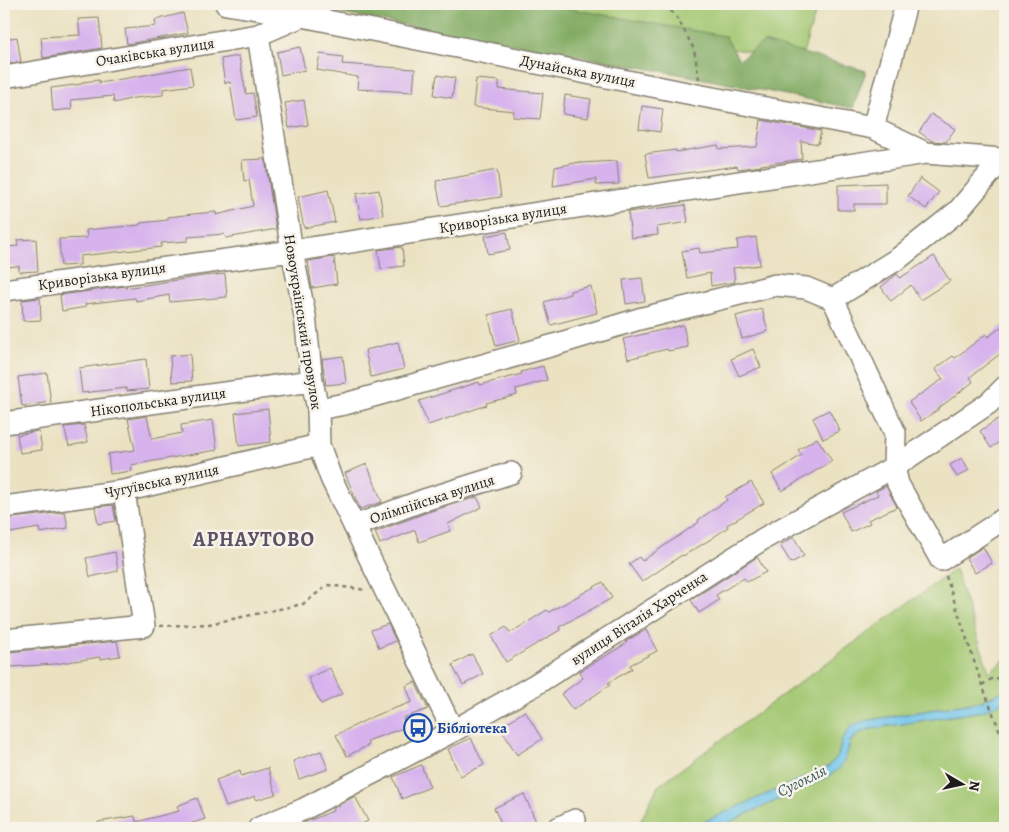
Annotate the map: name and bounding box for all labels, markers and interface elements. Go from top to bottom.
street label: Очаківська вулиця [94,33,216,71]
street label: Дунайська вулиця [519,50,637,92]
street label: Криворізька вулиця [438,198,568,238]
street label: Новоукраїнський провулок [279,233,327,411]
street label: Криворізька вулиця [37,257,167,295]
street label: Нікопольська вулиця [89,383,227,421]
street label: Чугуївська вулиця [103,459,221,503]
street label: Олімпійська вулиця [367,469,497,529]
district label: АРНАУТОВО [192,526,315,553]
street label: вулиця Віталія Харченка [567,566,711,670]
bus stop icon: Бібліотека [403,713,433,743]
place label: Бібліотека [437,718,508,738]
water label: Сугоклія [774,760,830,802]
north arrow [936,760,986,810]
text: N [964,779,985,792]

